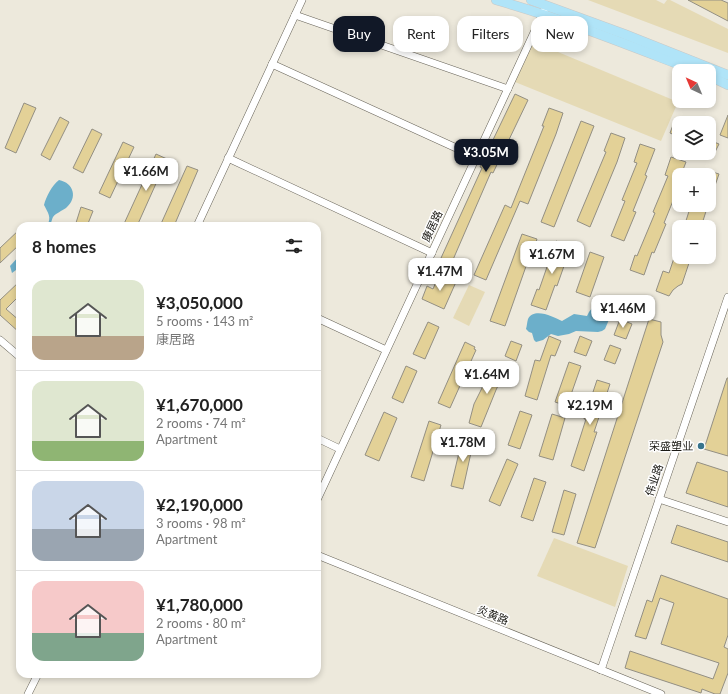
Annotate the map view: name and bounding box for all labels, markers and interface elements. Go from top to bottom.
chip: Buy [333,16,385,52]
chip: Rent [393,16,449,52]
chip: Filters [457,16,523,52]
chip: New [531,16,588,52]
north arrow [672,64,716,108]
map controls [672,64,716,264]
button: layers [672,116,716,160]
pin: ¥3.05M [453,139,519,173]
text: ¥3.05M [463,144,509,160]
pin: ¥1.66M [113,158,179,192]
text: ¥1.66M [123,163,169,179]
button: + [672,168,716,212]
street label: 康居路 [419,208,444,243]
button: − [672,220,716,264]
icon: filters [283,235,305,257]
text: 8 homes [32,236,96,257]
pin: ¥1.67M [519,241,585,275]
text: ¥1.67M [529,246,575,262]
pin: ¥1.47M [407,258,473,292]
text: ¥1.47M [417,263,463,279]
text: ¥3,050,000 [156,292,243,313]
pin: ¥1.46M [590,295,656,329]
icon: home [64,296,112,344]
text: ¥1.46M [600,300,646,316]
text: 5 rooms · 143 m² [156,313,253,329]
text: 康居路 [156,331,195,347]
pin: ¥1.64M [454,361,520,395]
text: ¥1.64M [464,366,510,382]
pin: ¥2.19M [557,392,623,426]
text: ¥1,670,000 [156,394,243,415]
icon: home [64,397,112,445]
text: ¥2.19M [567,397,613,413]
text: 2 rooms · 74 m² [156,415,246,431]
pin: ¥1.78M [430,429,496,463]
text: Apartment [156,431,217,447]
text: ¥1.78M [440,434,486,450]
place label: 荣盛塑业 [649,439,693,452]
marker: 荣盛塑业 [696,441,706,451]
street label: 伟业路 [642,462,665,498]
text: ¥2,190,000 [156,494,243,515]
icon: home [64,497,112,545]
text: 3 rooms · 98 m² [156,515,246,531]
text: Apartment [156,531,217,547]
text: ¥1,780,000 [156,594,243,615]
icon: home [64,597,112,645]
street label: 炎黄路 [475,602,511,627]
text: 2 rooms · 80 m² [156,615,246,631]
text: Apartment [156,631,217,647]

